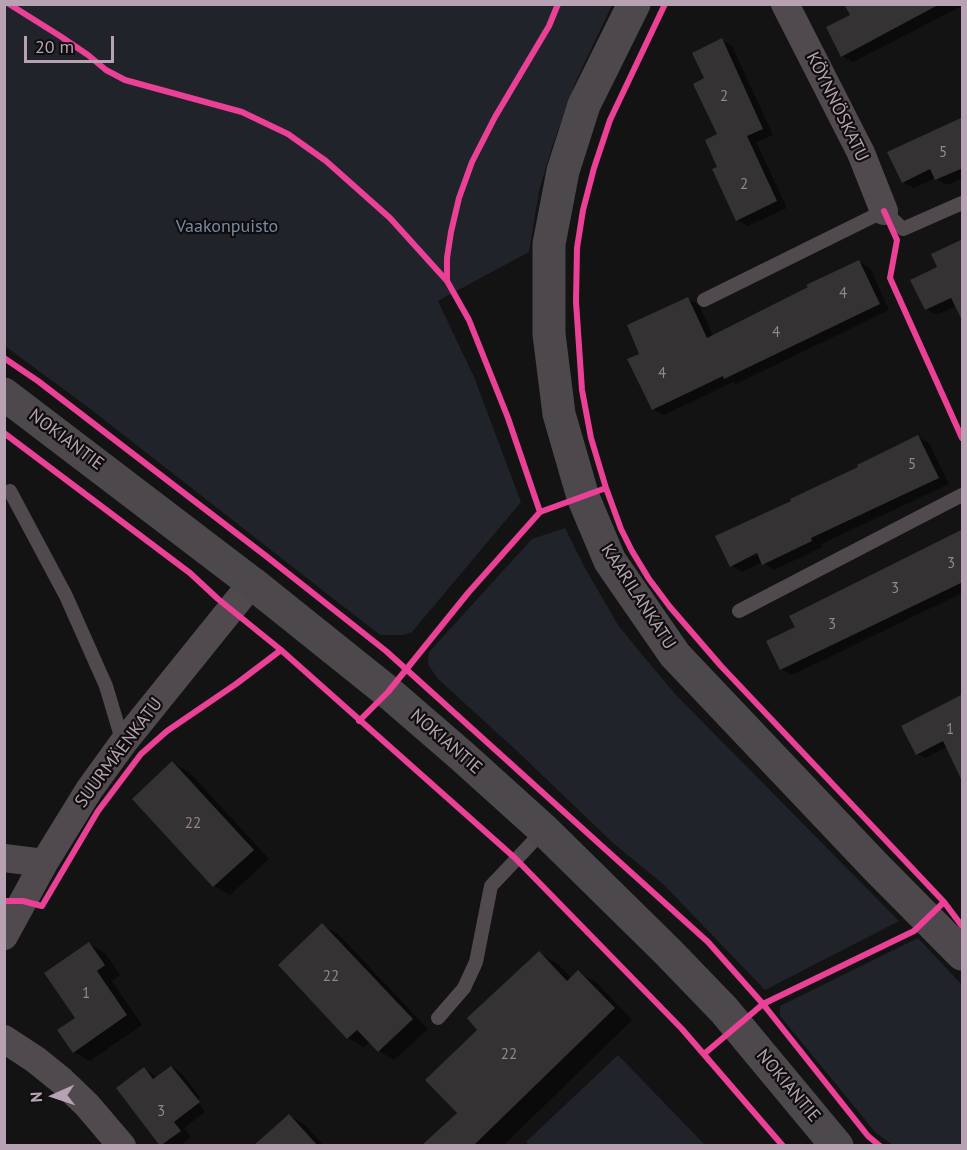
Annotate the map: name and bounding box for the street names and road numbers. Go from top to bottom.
street label: KÖYNNÖSKATU [801,49,873,165]
street label: NOKIANTIE [24,405,108,475]
street label: KAARILANKATU [596,540,680,654]
street label: SUURMÄENKATU [71,694,167,812]
street label: NOKIANTIE [406,705,486,779]
street label: NOKIANTIE [751,1045,825,1127]

